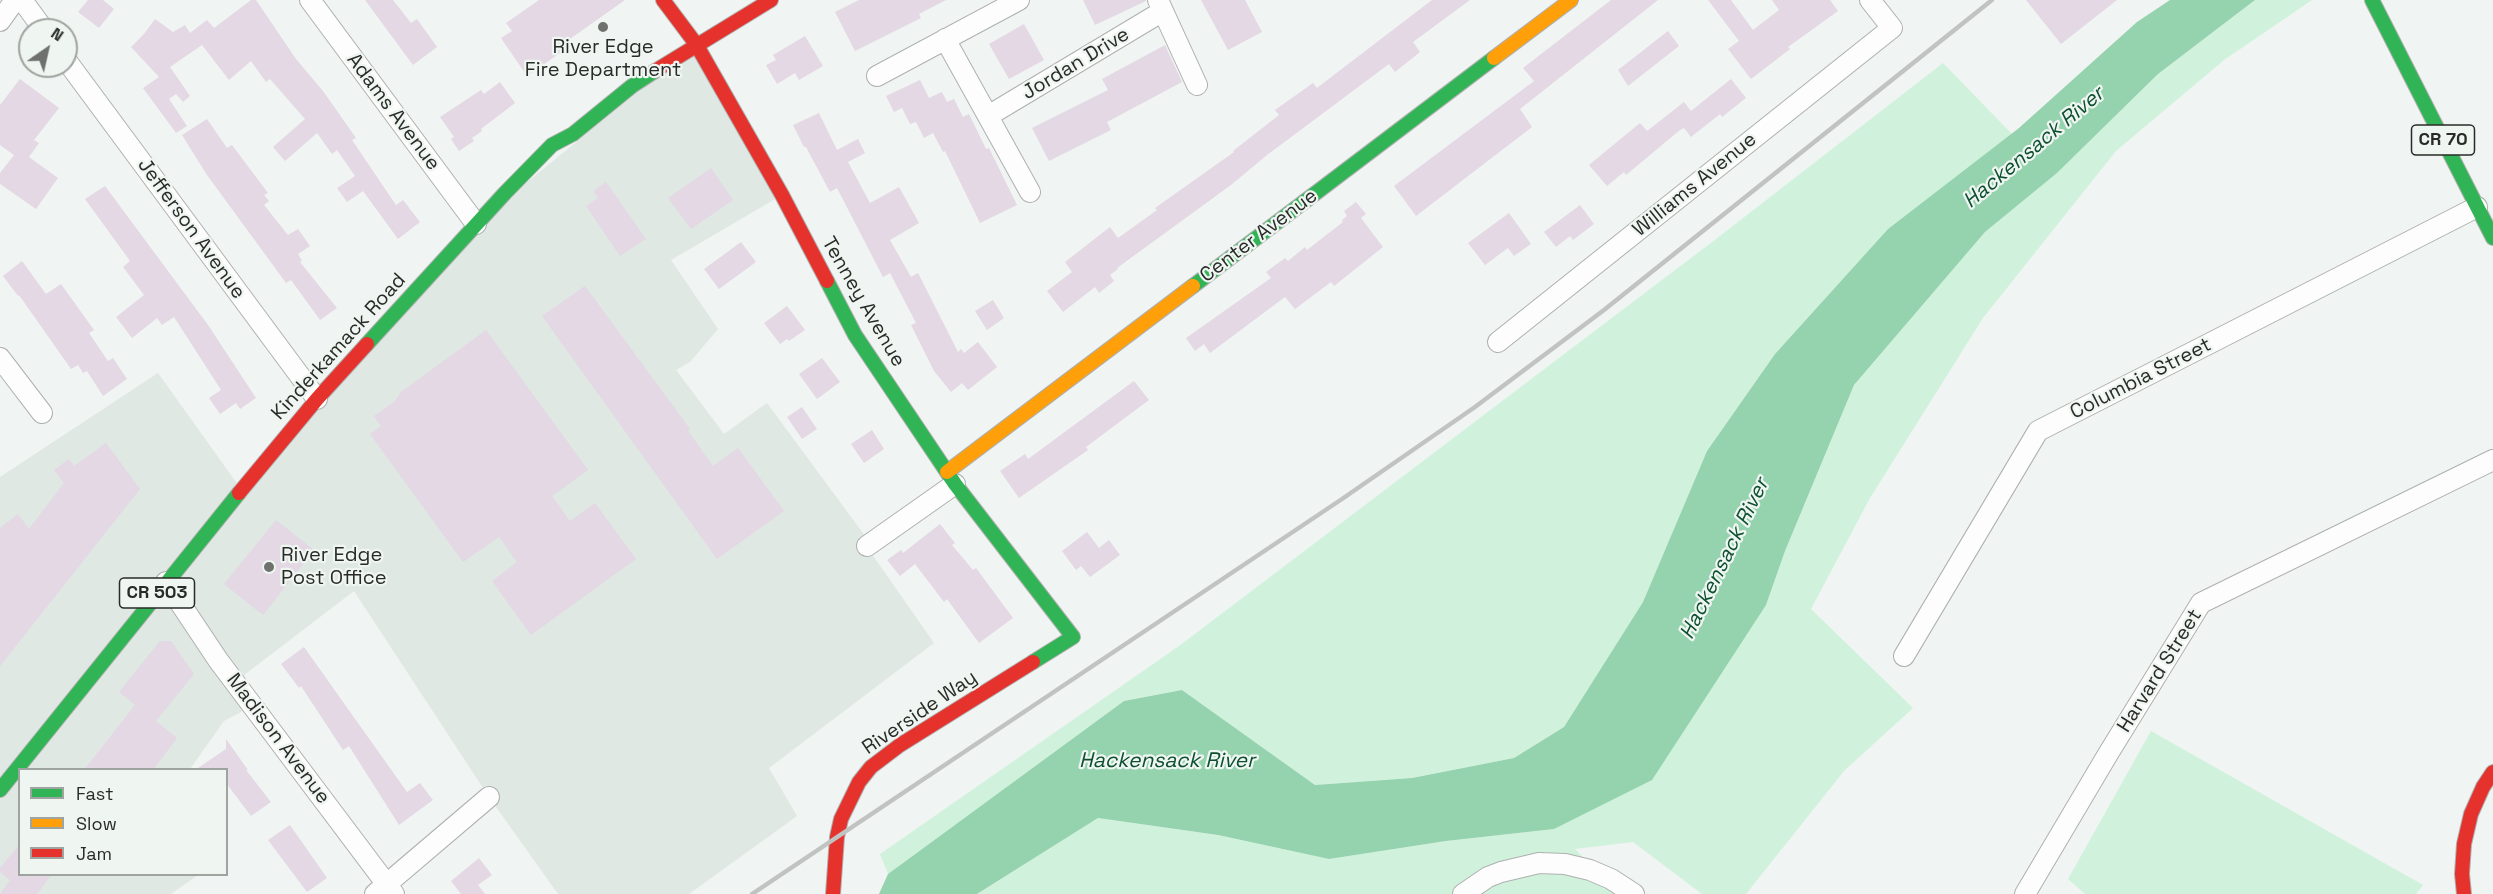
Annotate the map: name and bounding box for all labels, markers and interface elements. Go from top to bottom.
north arrow [18,18,78,78]
marker: River Edge Fire Department [596,20,610,34]
text: N [47,23,68,46]
street label: Jordan Drive [1018,23,1134,105]
place label: River Edge Fire Department [525,36,681,83]
street label: Adams Avenue [341,49,445,175]
water label: Hackensack River [1959,82,2109,214]
road number: CR 70 [2412,125,2474,155]
street label: Williams Avenue [1628,128,1762,242]
street label: Jefferson Avenue [132,154,250,304]
street label: Center Avenue [1196,184,1322,288]
street label: Tenney Avenue [816,233,910,371]
street label: Kinderkamack Road [267,269,411,425]
street label: Columbia Street [2066,333,2216,425]
water label: Hackensack River [1675,474,1775,644]
place label: River Edge Post Office [281,544,387,591]
marker: River Edge Post Office [262,560,276,574]
road number: CR 503 [120,578,195,608]
street label: Harvard Street [2113,605,2207,737]
street label: Riverside Way [858,666,982,760]
street label: Madison Avenue [221,669,335,809]
water label: Hackensack River [1079,748,1255,774]
legend [18,768,228,876]
text: Fast [76,782,113,805]
text: Slow [76,812,117,835]
text: Jam [76,842,112,865]

